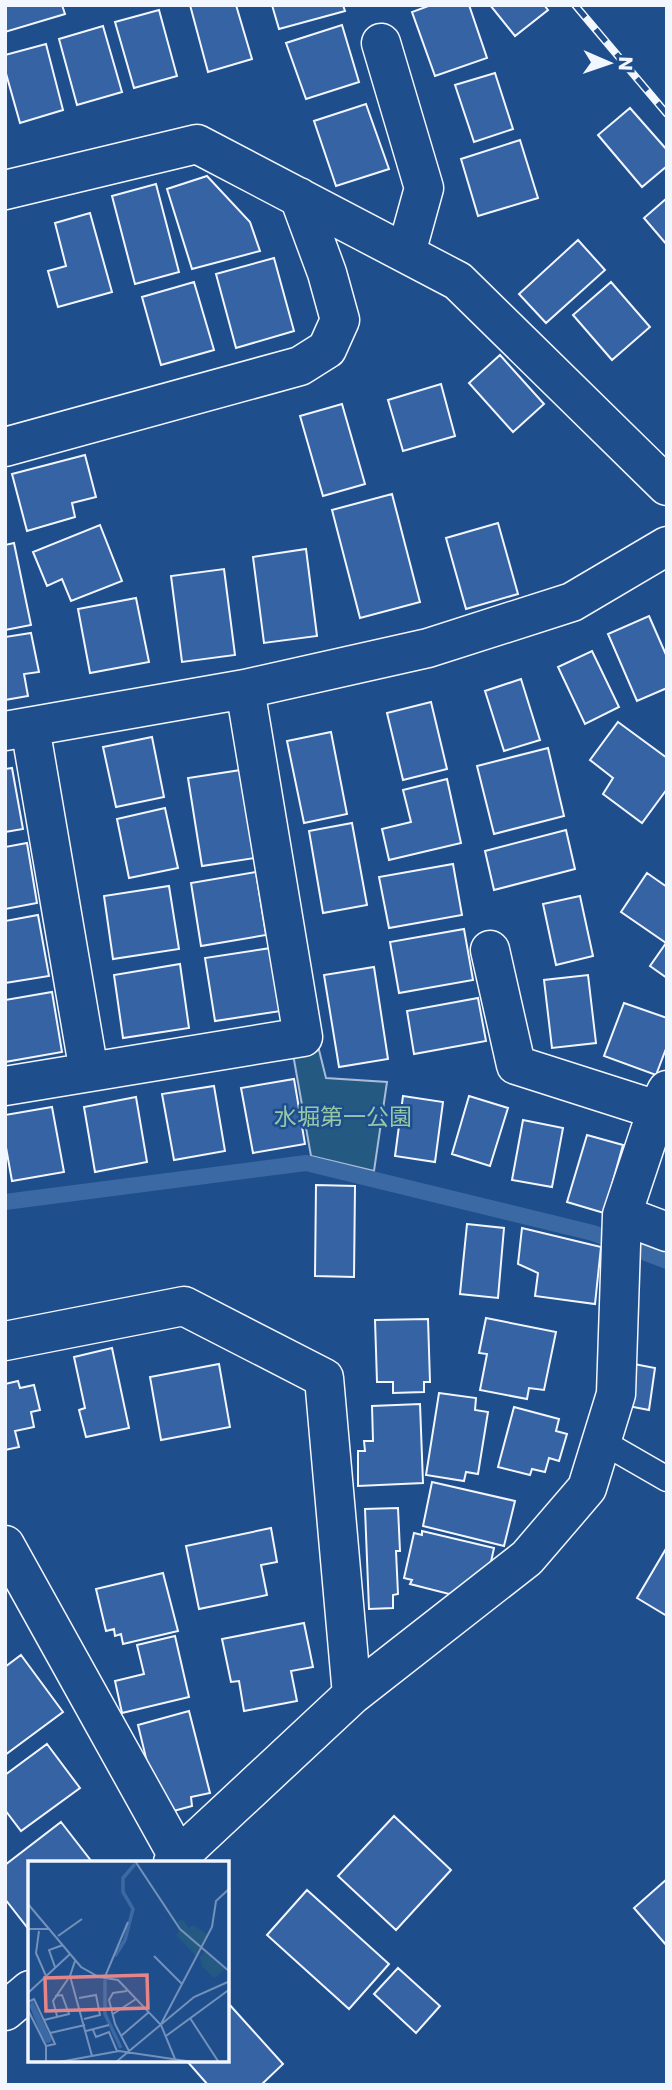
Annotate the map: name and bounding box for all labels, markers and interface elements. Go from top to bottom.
north arrow [574,28,644,98]
text: N [612,56,639,71]
park label: 水堀第一公園 [274,1101,412,1133]
inset map [28,1861,229,2062]

